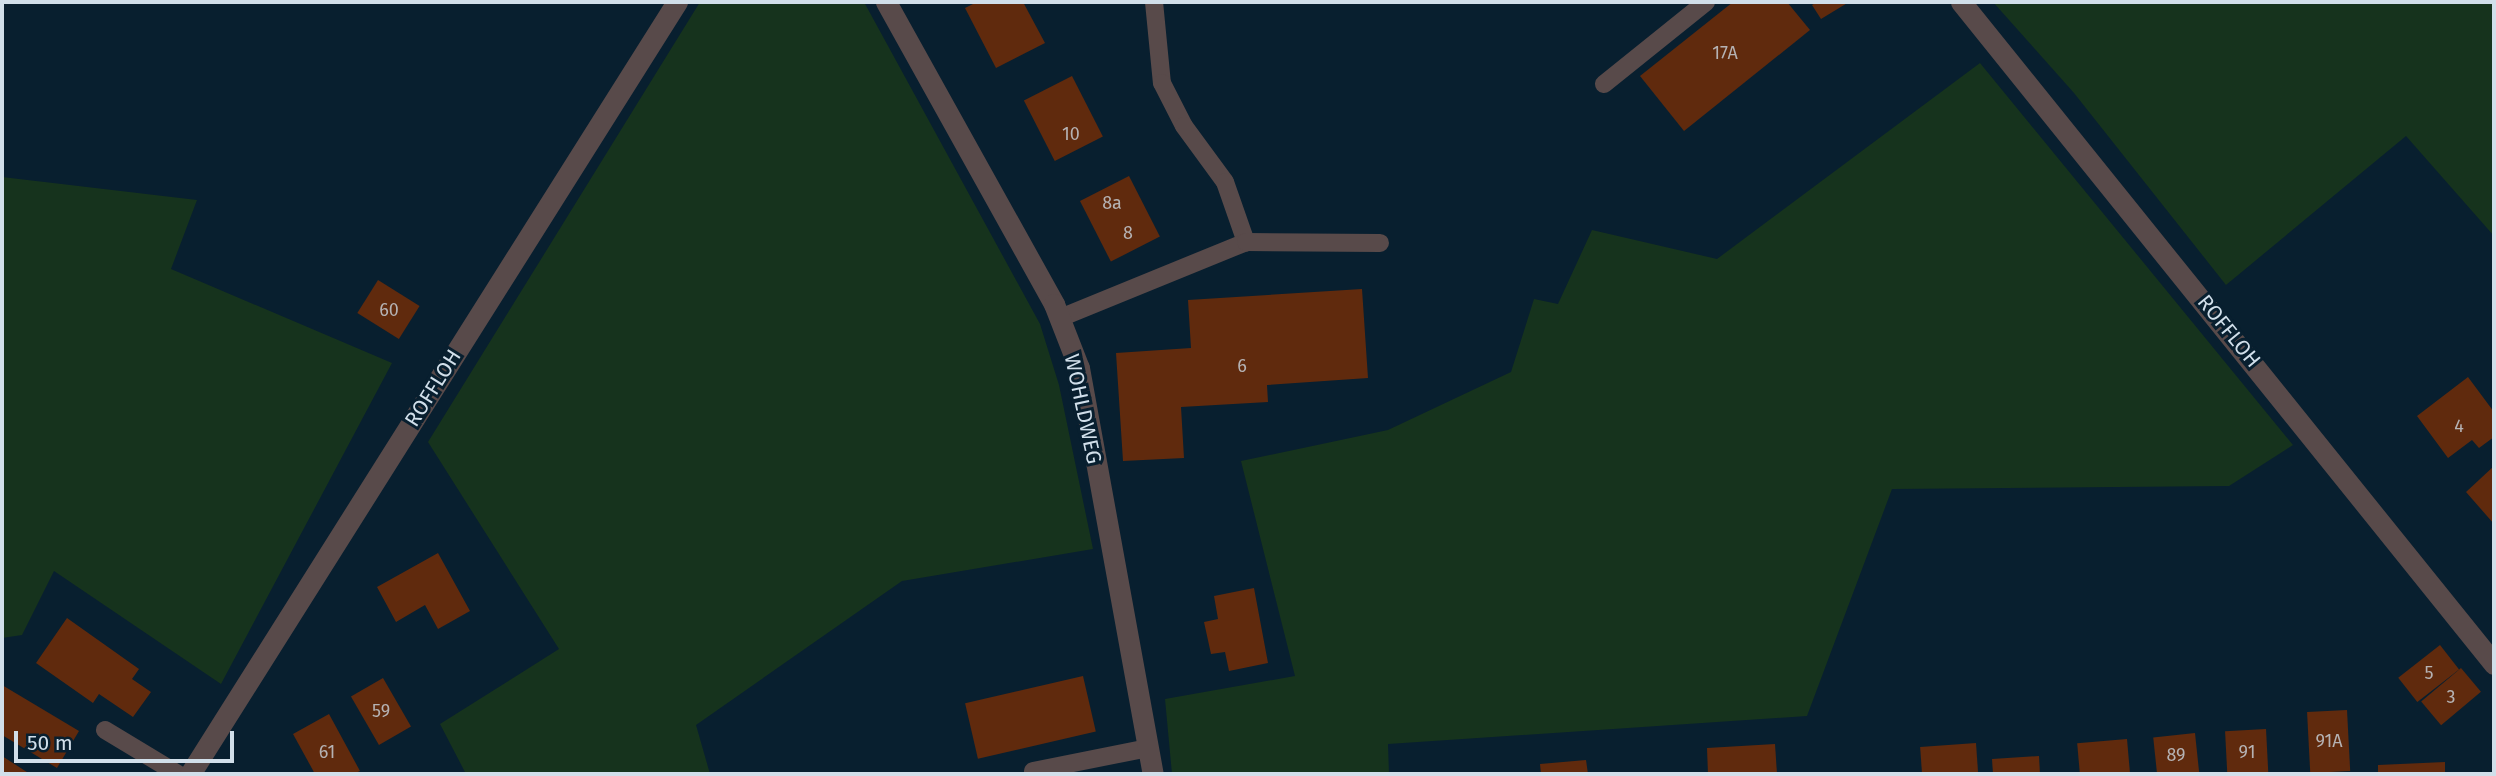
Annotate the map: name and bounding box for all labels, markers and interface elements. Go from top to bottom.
house number: 17A [1712,42,1738,64]
house number: 10 [1062,123,1080,145]
house number: 8a [1102,192,1122,214]
house number: 8 [1123,222,1133,244]
street label: ROFFLOH [2192,290,2266,372]
house number: 60 [379,299,399,321]
street label: ROFFLOH [400,345,466,431]
street label: WOHLDWEG [1059,352,1107,466]
house number: 6 [1237,355,1247,377]
house number: 4 [2454,415,2464,437]
house number: 5 [2424,662,2434,684]
house number: 3 [2447,686,2455,708]
house number: 59 [372,700,390,722]
scale bar [18,716,238,760]
text: 50 m [27,730,73,756]
house number: 91A [2315,730,2343,752]
house number: 61 [319,741,335,763]
house number: 91 [2239,741,2255,763]
house number: 89 [2166,744,2186,766]

